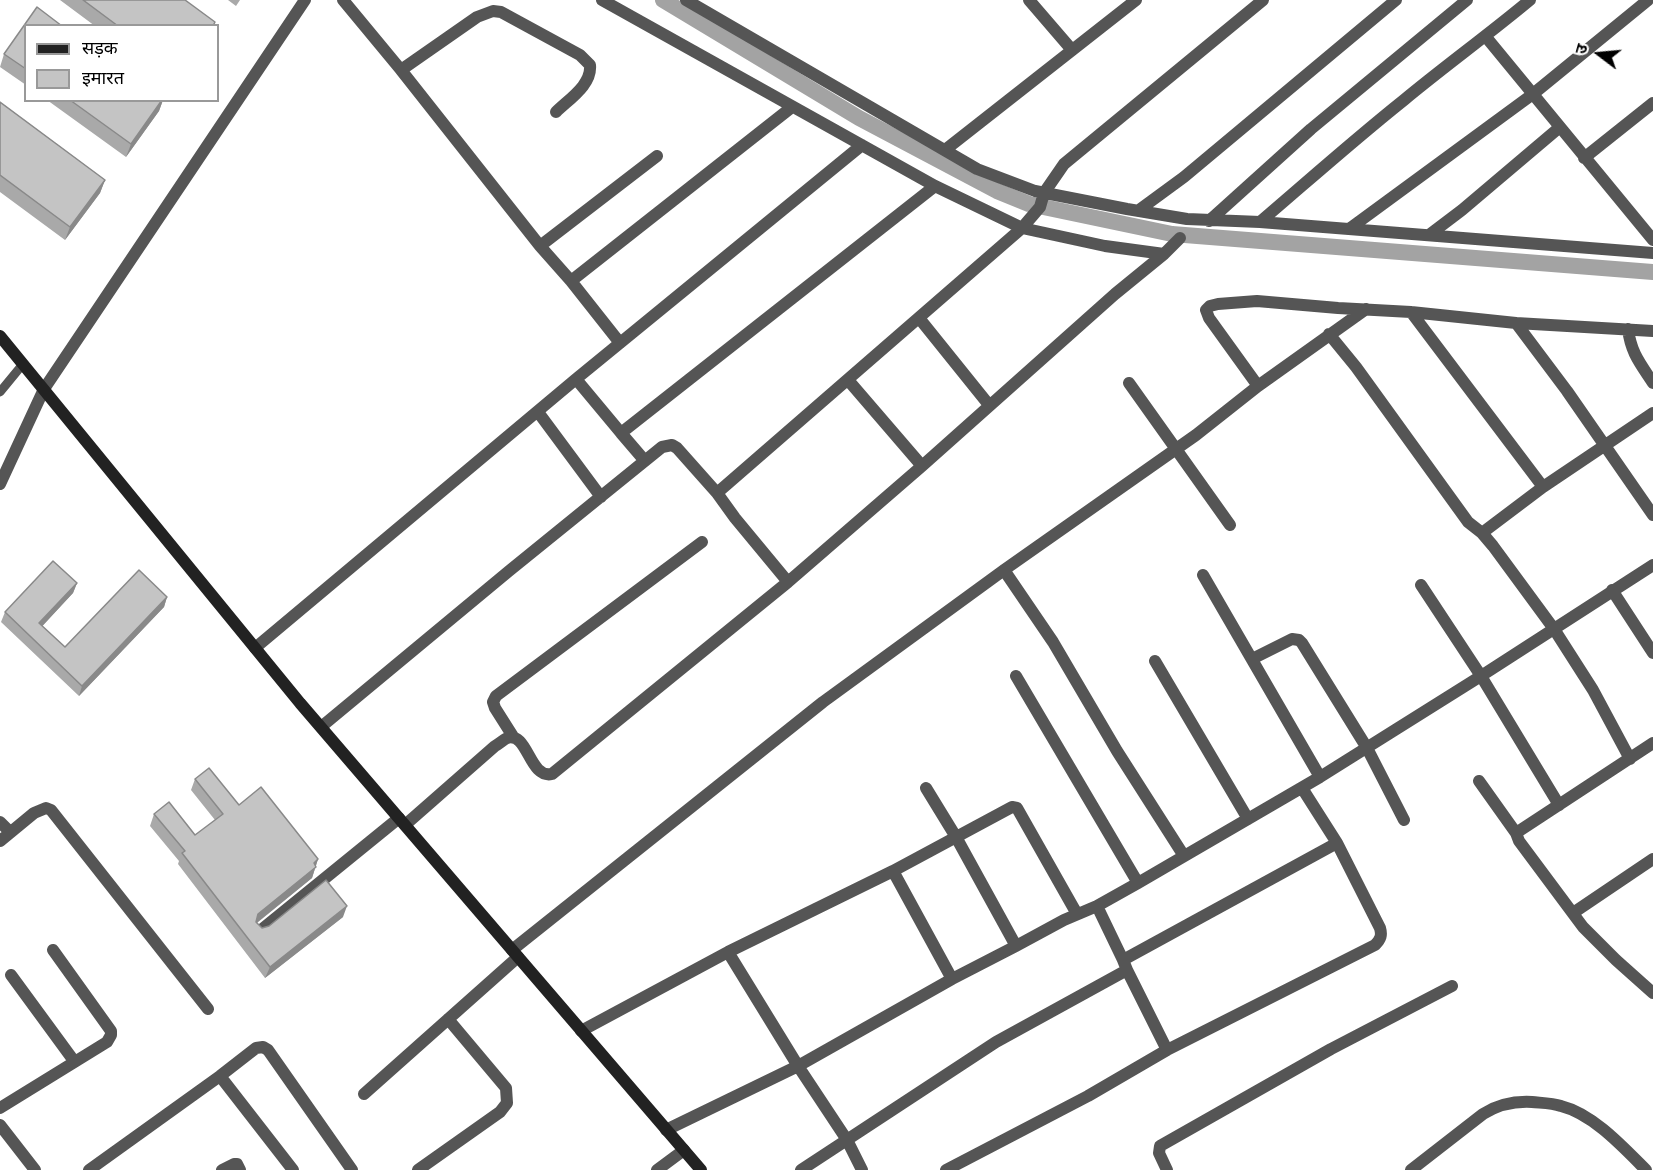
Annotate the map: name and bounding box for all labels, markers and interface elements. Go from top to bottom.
legend [24,24,219,102]
north arrow [1569,24,1629,84]
text: सड़क [82,37,118,58]
text: उ [1571,42,1592,56]
text: इमारत [82,67,124,88]

